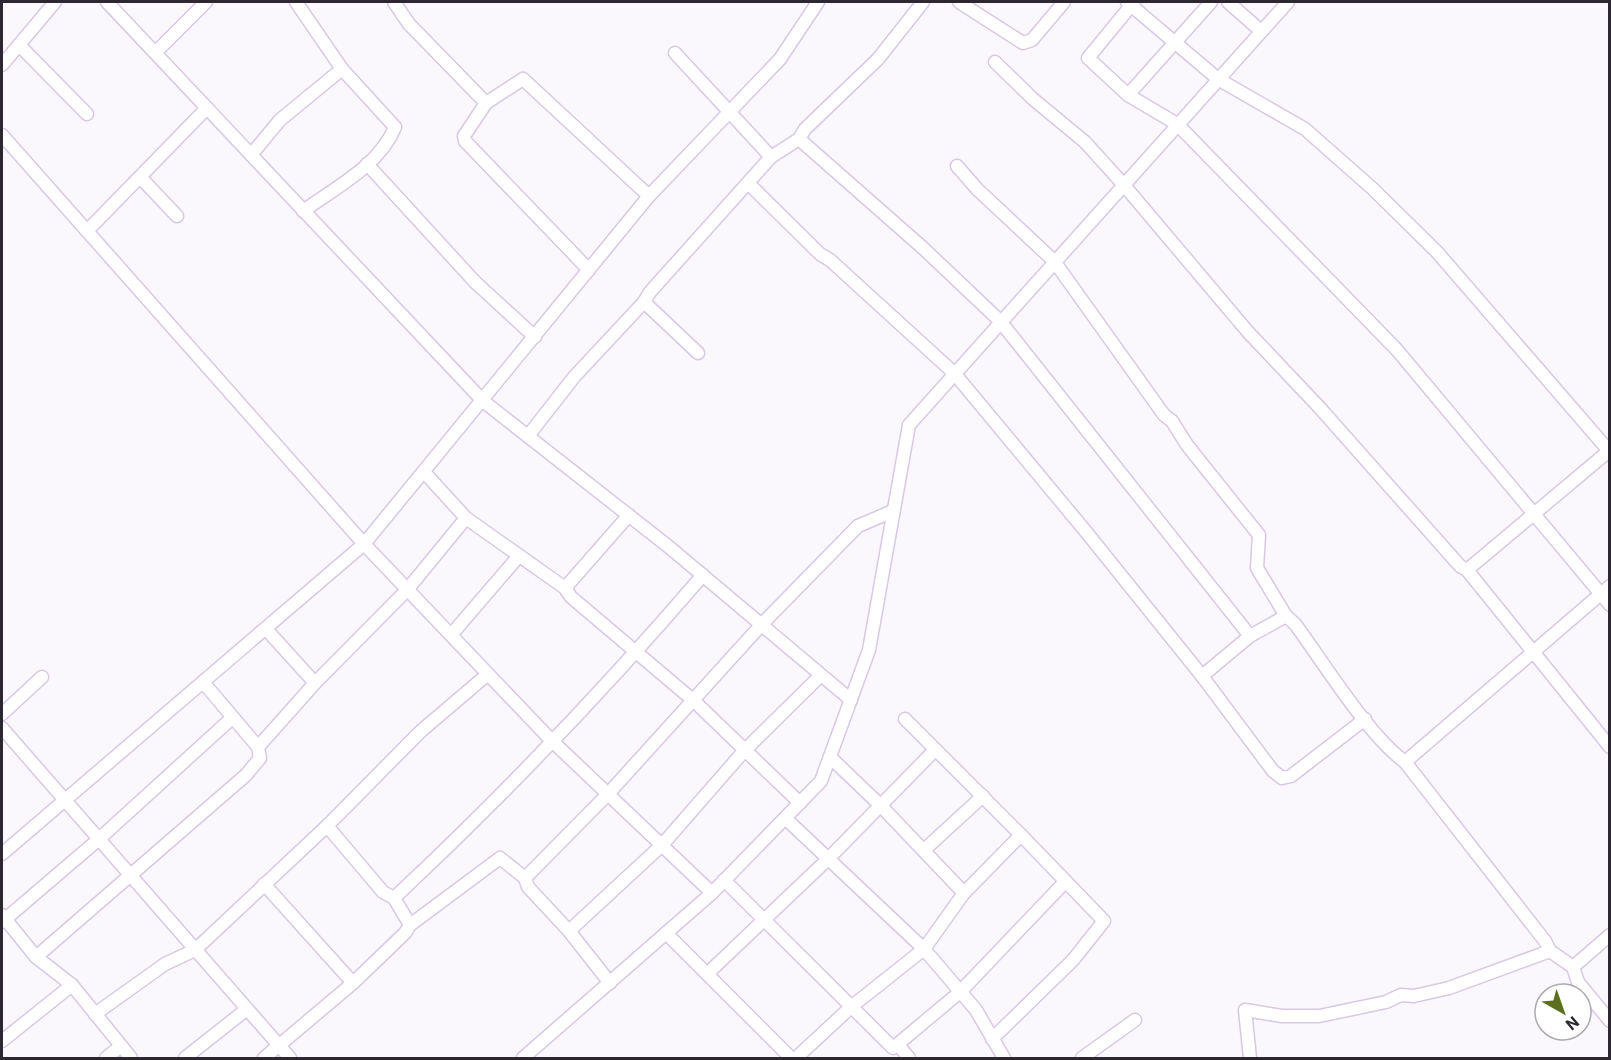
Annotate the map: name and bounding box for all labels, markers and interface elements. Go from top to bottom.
north arrow [1533,982,1593,1042]
text: N [1562,1012,1583,1034]

